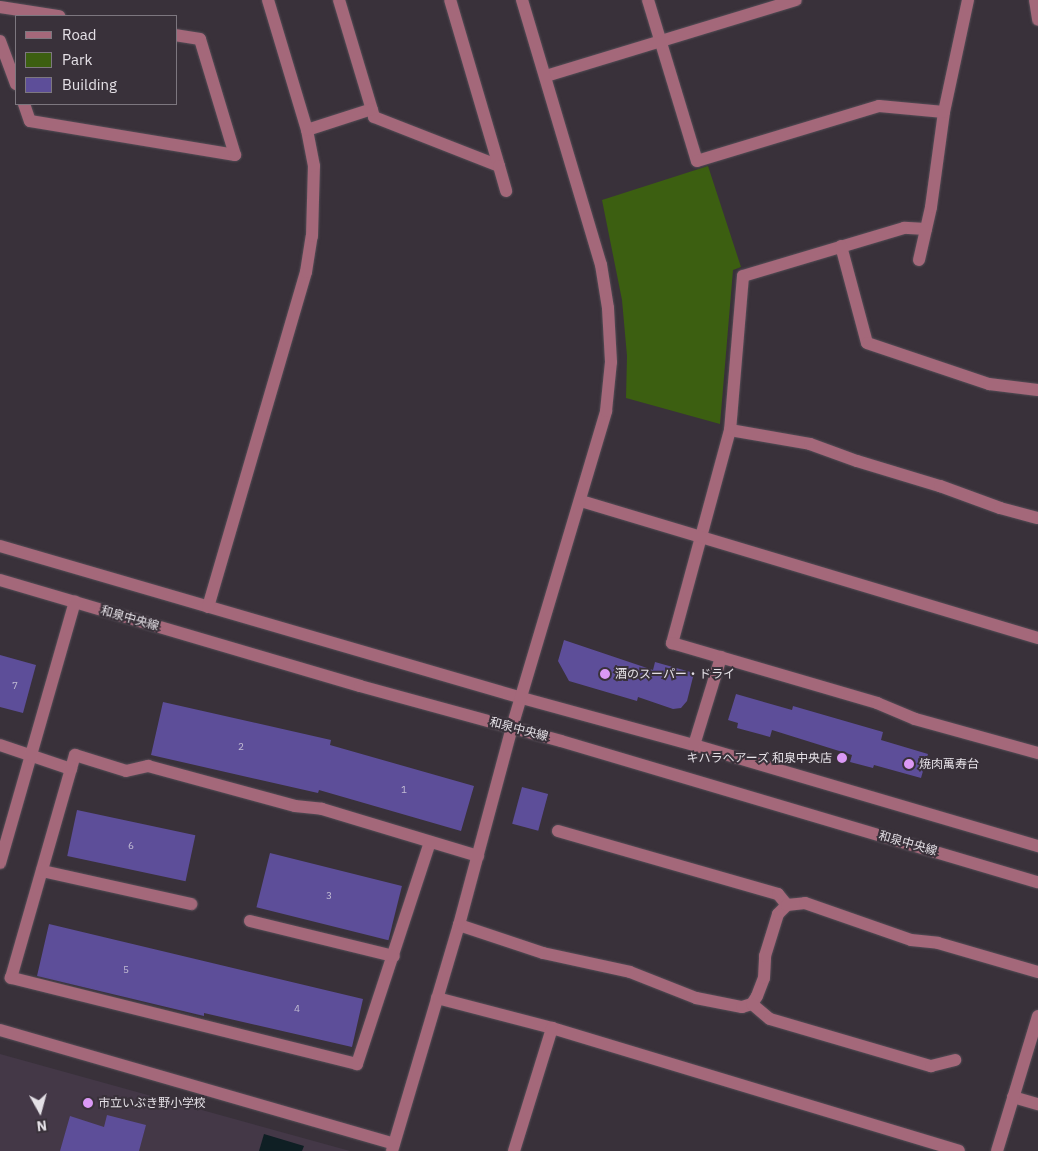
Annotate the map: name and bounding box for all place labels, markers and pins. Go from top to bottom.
place label: 酒のスーパー・ドライ [615,667,735,681]
marker: 酒のスーパー・ドライ [599,668,611,680]
place label: キハラヘアーズ 和泉中央店 [686,751,832,765]
marker: キハラヘアーズ 和泉中央店 [836,752,848,764]
place label: 焼肉萬寿台 [919,757,979,771]
marker: 焼肉萬寿台 [903,758,915,770]
place label: 市立いぶき野小学校 [98,1096,206,1110]
marker: 市立いぶき野小学校 [82,1097,94,1109]

